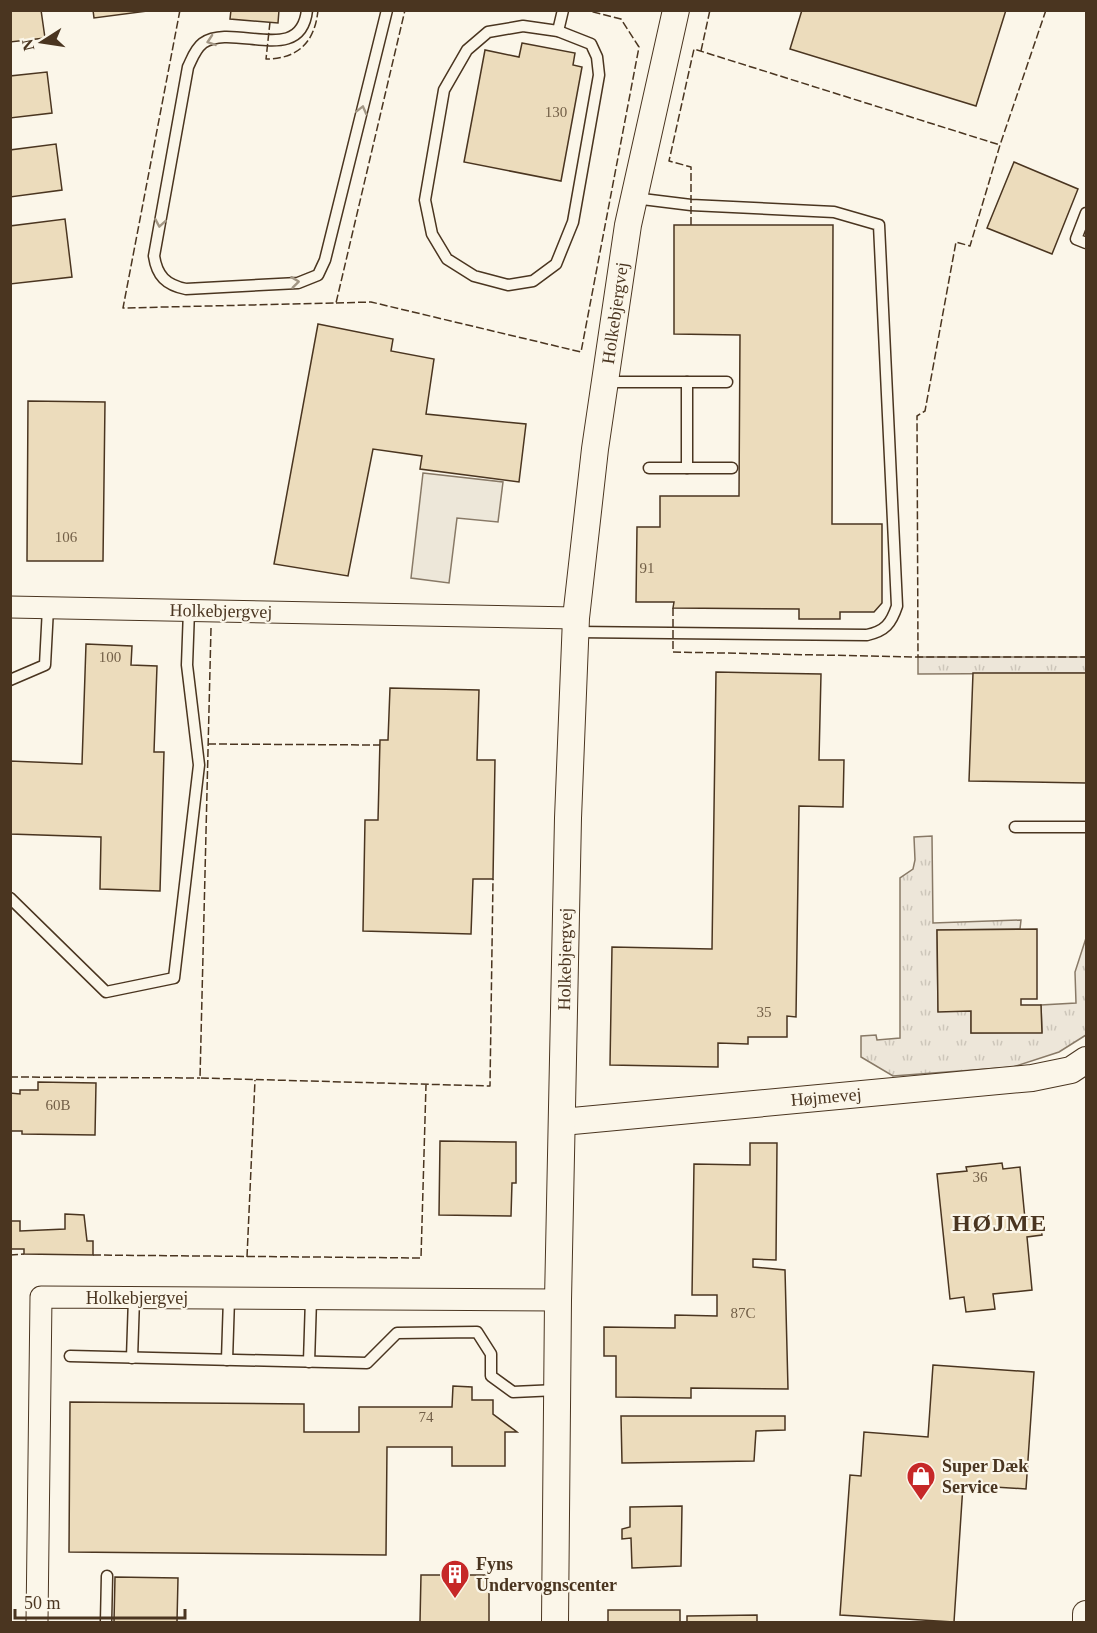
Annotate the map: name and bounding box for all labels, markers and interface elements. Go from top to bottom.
north arrow [12,12,72,72]
one-way arrow [207,34,217,46]
text: N [18,37,37,52]
house number: 130 [545,104,567,120]
one-way arrow [355,106,368,116]
one-way arrow [154,217,167,227]
street label: Holkebjergvej [598,261,632,365]
one-way arrow [291,277,300,289]
house number: 106 [55,529,78,545]
house number: 91 [640,560,655,576]
street label: Holkebjergvej [170,600,272,622]
house number: 100 [99,649,121,665]
street label: Holkebjergvej [554,908,576,1010]
house number: 35 [757,1004,772,1020]
street label: Højmevej [790,1084,862,1110]
house number: 60B [45,1097,71,1113]
house number: 36 [973,1169,988,1185]
district label: HØJME [952,1210,1048,1236]
street label: Holkebjergvej [86,1288,188,1308]
house number: 87C [730,1305,756,1321]
house number: 74 [419,1409,434,1425]
place label: Super Dæk Service [942,1456,1028,1497]
shop icon: Super Dæk Service [905,1460,937,1502]
place label: Fyns Undervognscenter [476,1554,617,1595]
building icon: Fyns Undervognscenter [439,1558,471,1600]
scale bar [15,1582,184,1620]
text: 50 m [24,1593,61,1613]

